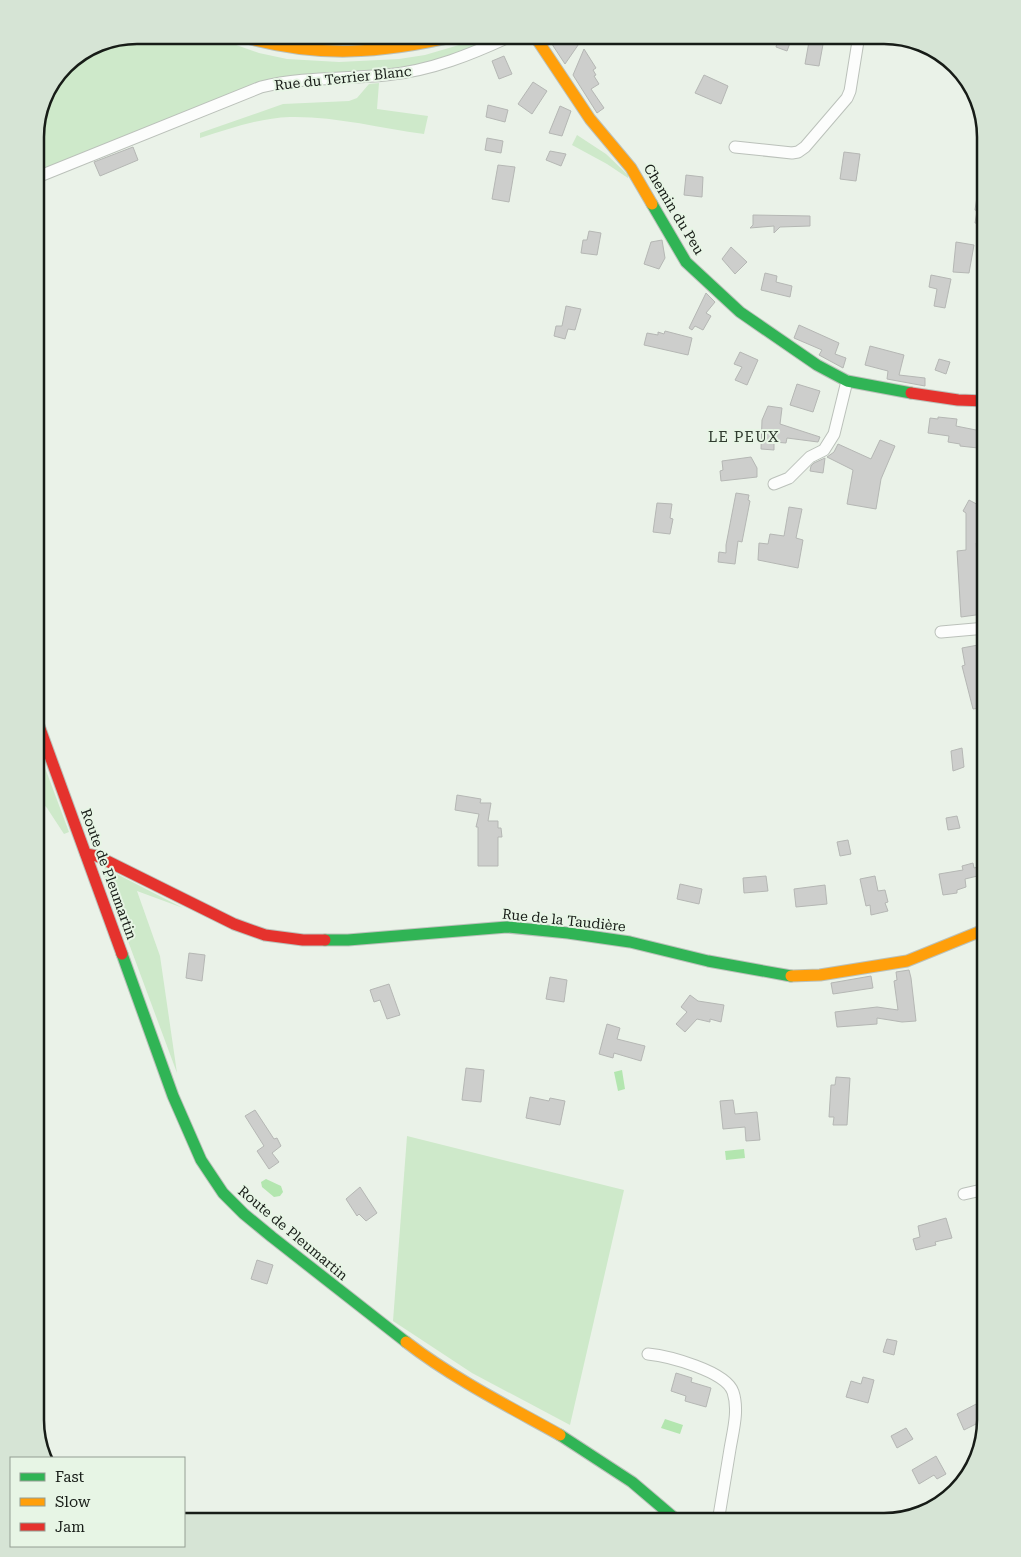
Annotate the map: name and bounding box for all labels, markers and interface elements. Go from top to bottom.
street label: Rue du Terrier Blanc [274,63,413,93]
street label: Chemin du Peu [641,161,707,257]
district label: LE PEUX [708,428,780,446]
street label: Route de Pleumartin [78,806,140,942]
street label: Rue de la Taudière [501,906,627,934]
street label: Route de Pleumartin [235,1182,351,1284]
legend [10,1457,185,1547]
text: Fast [55,1468,85,1486]
text: Slow [55,1493,91,1511]
text: Jam [55,1518,85,1536]

